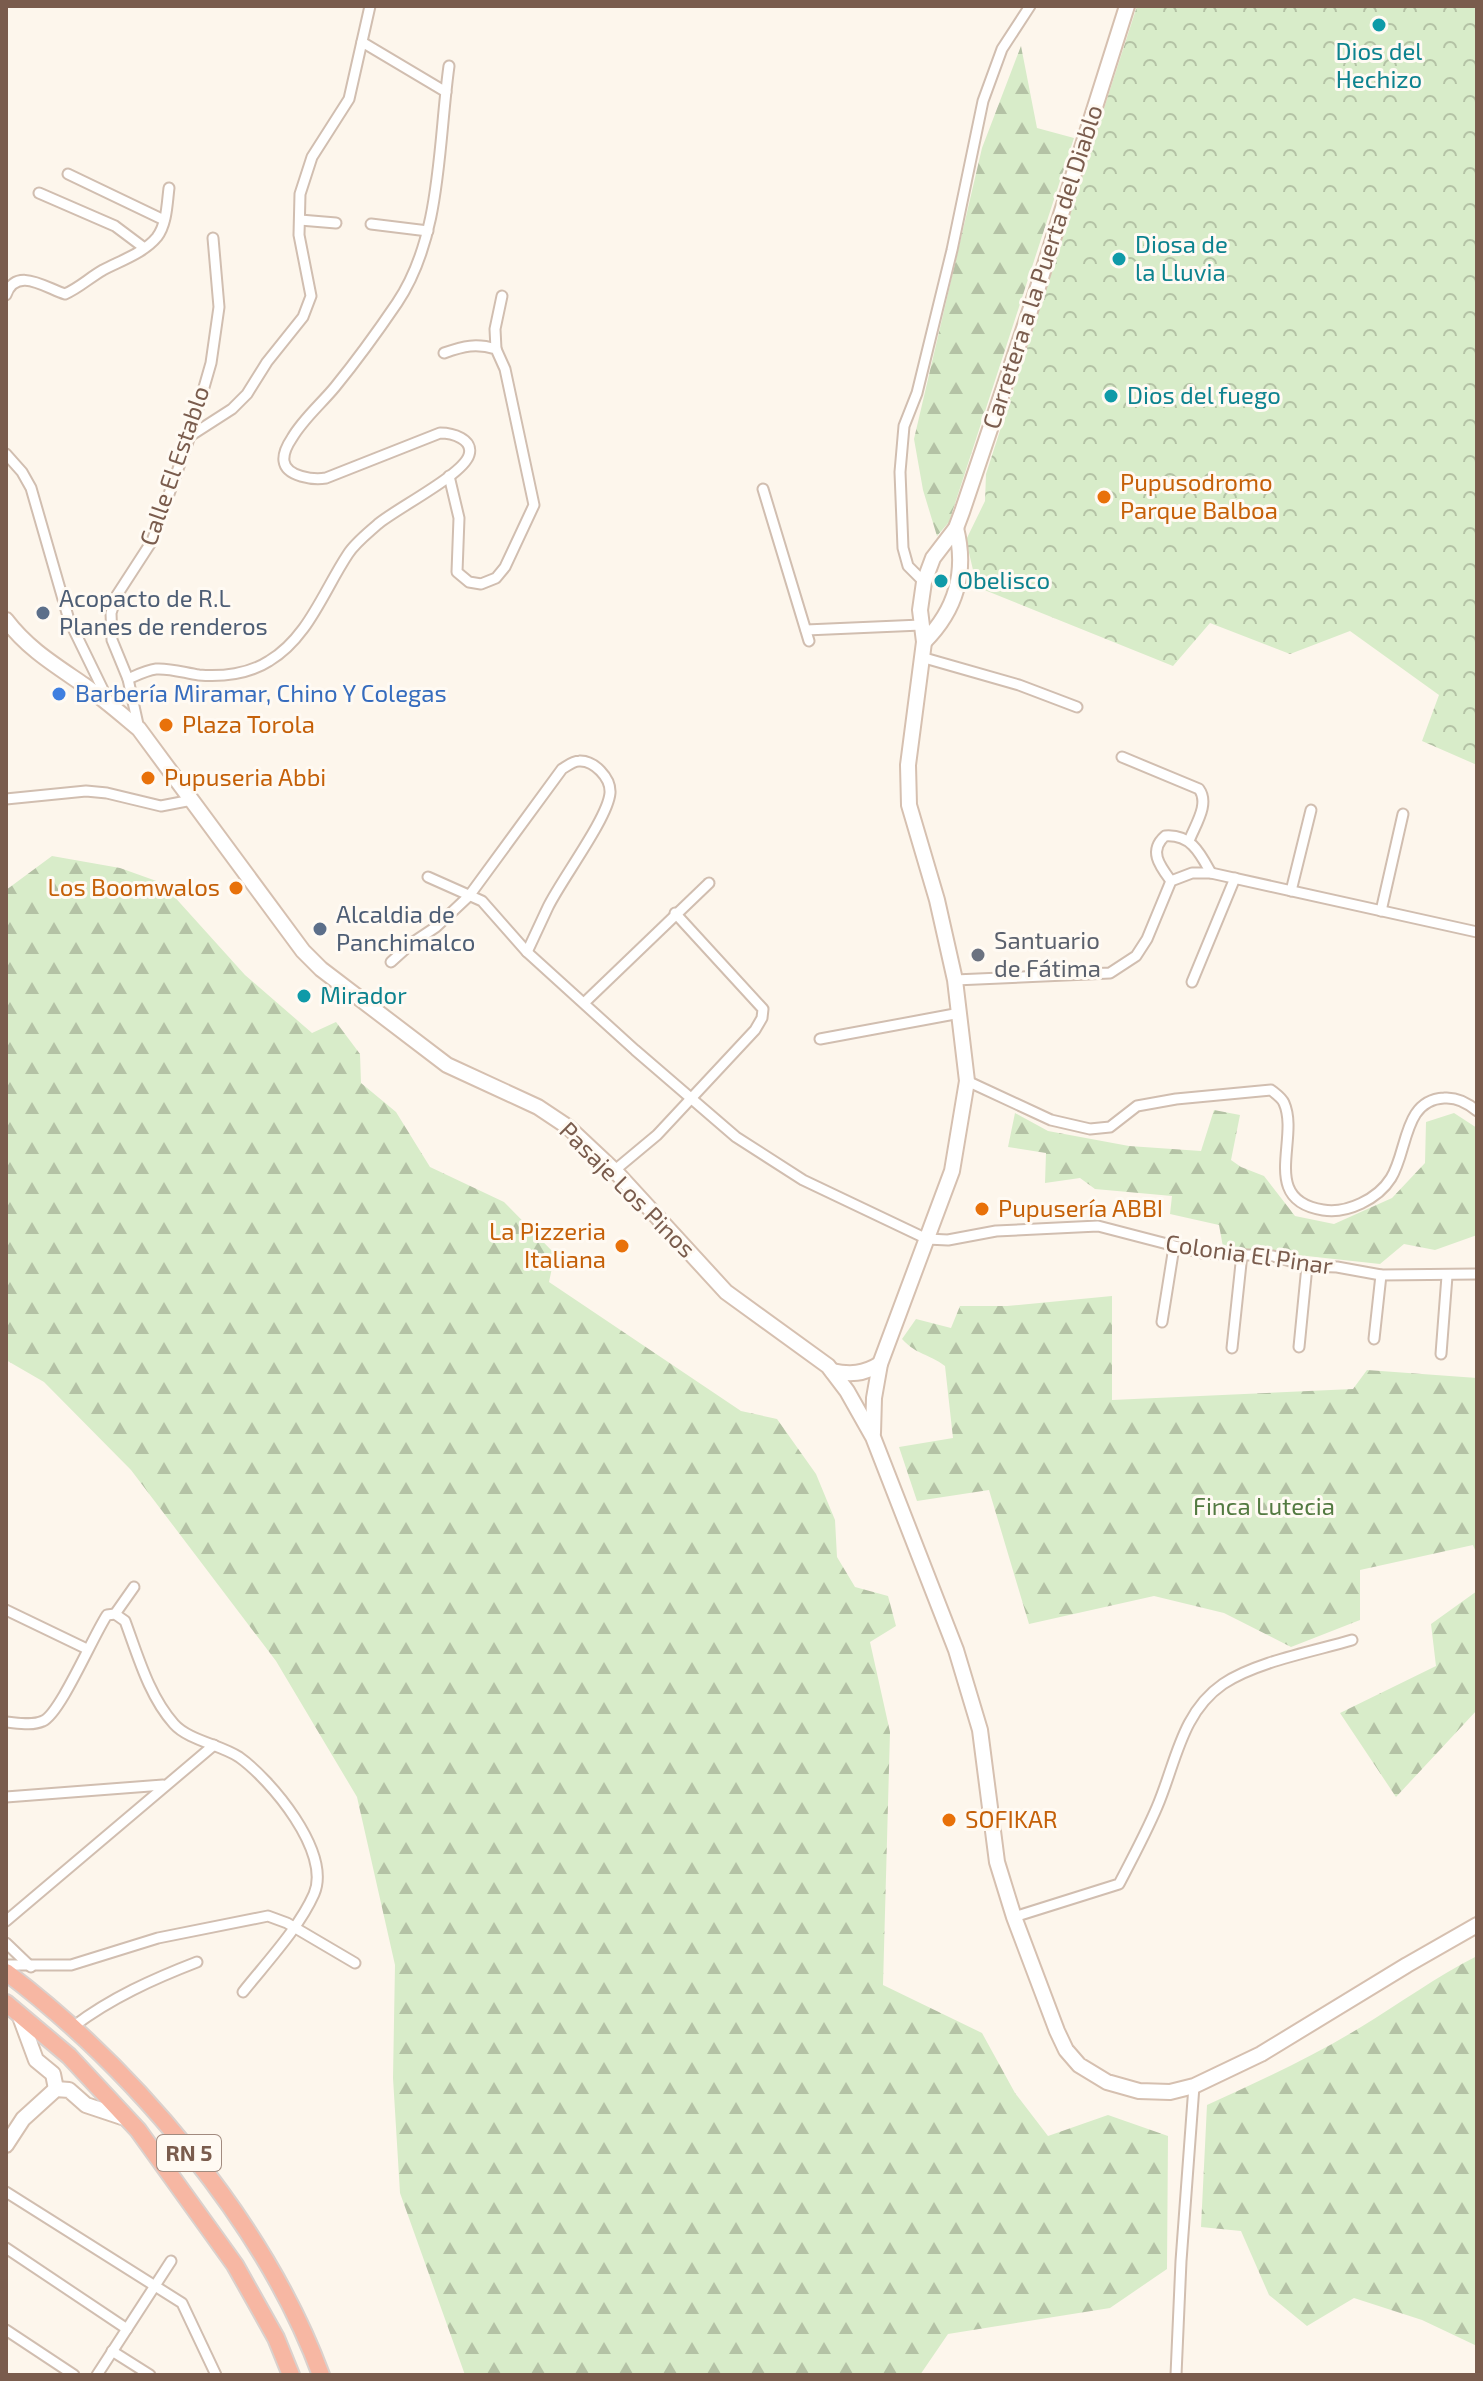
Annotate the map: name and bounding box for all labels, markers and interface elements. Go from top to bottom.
marker: Dios del Hechizo [1370,16,1388,34]
place label: Dios del Hechizo [1336,36,1422,93]
street label: Carretera a la Puerta del Diablo [975,101,1108,432]
place label: Diosa de la Lluvia [1135,229,1228,286]
marker: Diosa de la Lluvia [1110,250,1128,268]
place label: Dios del fuego [1127,380,1281,409]
street label: Calle El Establo [133,382,214,549]
marker: Dios del fuego [1102,387,1120,405]
place label: Pupusodromo Parque Balboa [1120,467,1278,524]
marker: Pupusodromo Parque Balboa [1095,488,1113,506]
place label: Obelisco [957,565,1050,594]
marker: Obelisco [932,572,950,590]
place label: Acopacto de R.L Planes de renderos [59,583,268,640]
marker: Acopacto de R.L Planes de renderos [34,604,52,622]
place label: Barbería Miramar, Chino Y Colegas [75,678,447,707]
marker: Barbería Miramar, Chino Y Colegas [50,685,68,703]
place label: Plaza Torola [182,709,315,738]
marker: Plaza Torola [157,716,175,734]
place label: Pupuseria Abbi [164,762,326,791]
marker: Pupuseria Abbi [139,769,157,787]
place label: Los Boomwalos [48,872,220,901]
marker: Los Boomwalos [227,879,245,897]
place label: Alcaldia de Panchimalco [336,899,475,956]
marker: Alcaldia de Panchimalco [311,920,329,938]
place label: Santuario de Fátima [994,925,1101,982]
marker: Santuario de Fátima [969,946,987,964]
place label: Mirador [320,980,407,1009]
marker: Mirador [295,987,313,1005]
street label: Pasaje Los Pinos [554,1115,702,1263]
place label: Pupusería ABBI [998,1193,1163,1222]
marker: Pupusería ABBI [973,1200,991,1218]
place label: La Pizzeria Italiana [489,1216,606,1273]
street label: Colonia El Pinar [1164,1227,1335,1280]
marker: La Pizzeria Italiana [613,1237,631,1255]
park label: Finca Lutecia [1193,1491,1335,1520]
place label: SOFIKAR [965,1804,1058,1833]
marker: SOFIKAR [940,1811,958,1829]
road number: RN 5 [157,2135,221,2171]

